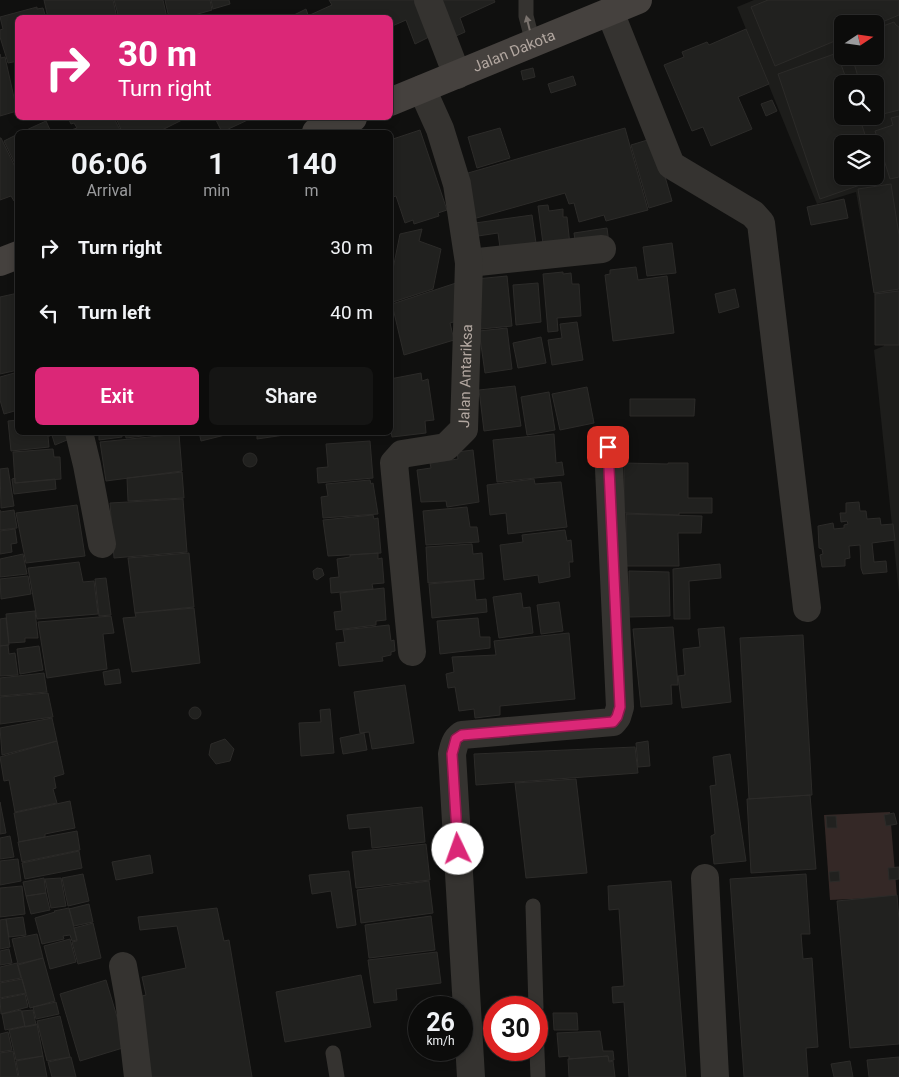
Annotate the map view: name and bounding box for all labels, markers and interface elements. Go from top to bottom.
north arrow [834,15,884,65]
map controls [834,15,884,185]
one-way arrow [524,16,532,31]
street label: Jalan Dakota [470,26,558,76]
text: 30 m [118,34,197,75]
icon: right [35,35,100,100]
button: search [834,75,884,125]
text: Turn right [118,76,212,101]
button: layers [834,135,884,185]
text: 06:06 [71,146,148,181]
text: 1 [208,146,225,181]
text: 140 [286,146,337,181]
text: Arrival [86,181,132,200]
text: min [203,181,230,200]
text: m [304,181,319,200]
icon: right [35,234,63,262]
text: Turn right [78,236,162,259]
text: 30 m [330,236,373,259]
icon: left [35,299,63,327]
text: Turn left [78,301,151,324]
text: 40 m [330,301,373,324]
street label: Jalan Antariksa [455,324,476,428]
button: Exit [35,367,199,425]
button: Share [209,367,373,425]
pin [587,426,629,468]
icon: arrive [594,433,622,461]
position arrow [431,822,483,874]
speed limit sign: 30 [483,996,548,1061]
text: 26 [426,1008,455,1037]
text: km/h [426,1034,455,1048]

